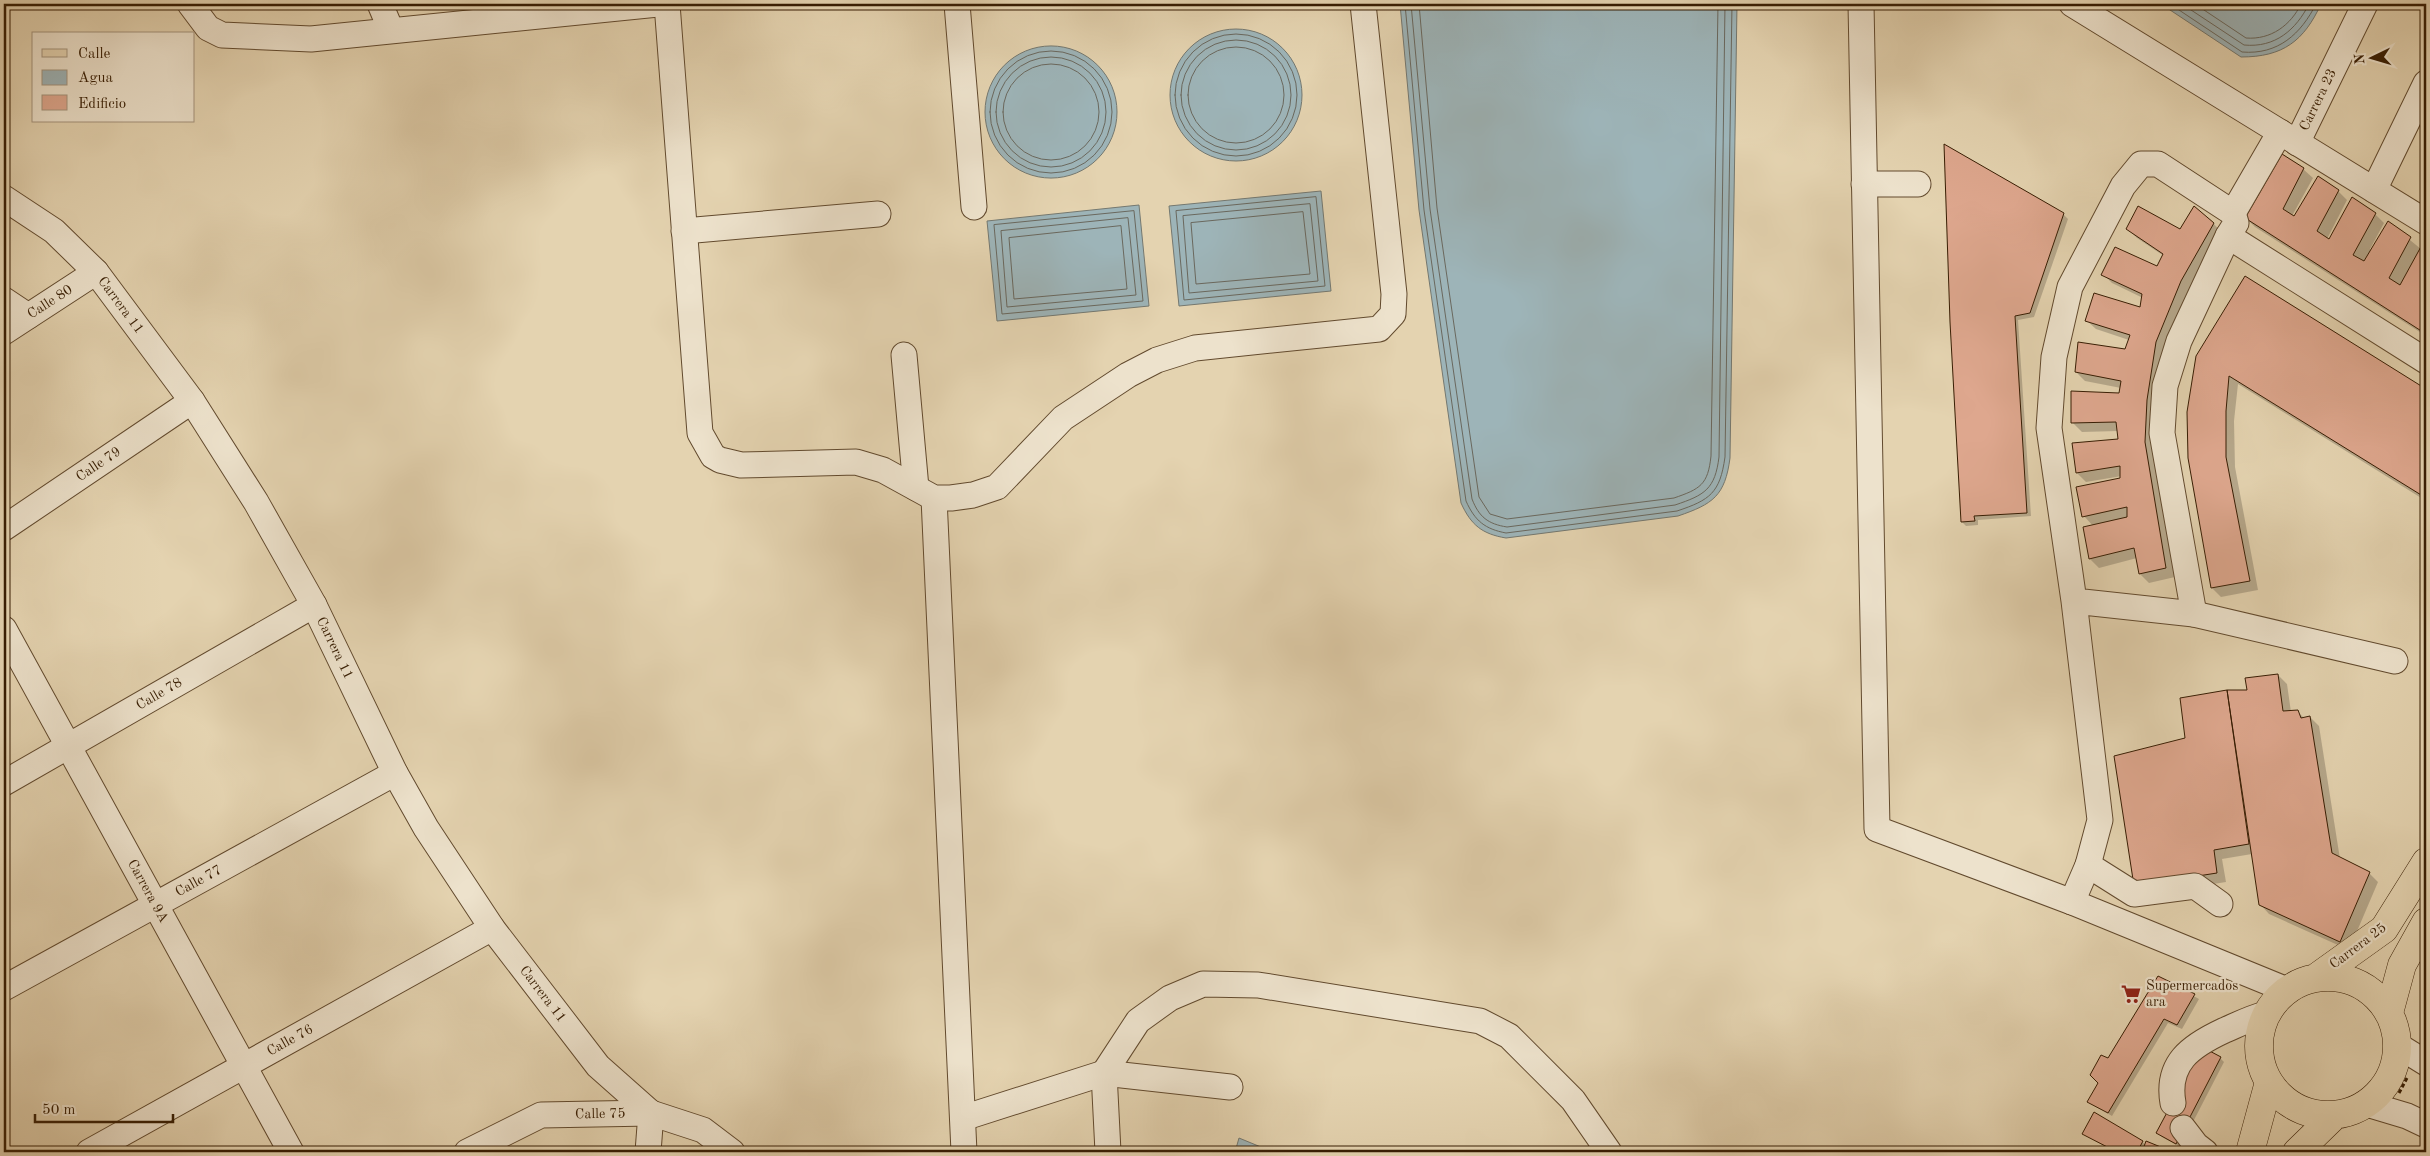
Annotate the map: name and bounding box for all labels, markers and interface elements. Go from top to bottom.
legend [32,32,195,122]
north arrow [2348,32,2398,82]
text: Calle [78,47,111,62]
text: N [2353,53,2367,65]
street label: Carrera 23 [2297,67,2339,133]
text: Agua [78,71,114,86]
text: Edificio [78,97,126,112]
street label: Carrera 11 [95,274,146,336]
street label: Calle 80 [25,282,75,322]
street label: Calle 79 [74,444,123,484]
street label: Carrera 11 [314,615,356,681]
street label: Calle 78 [134,675,185,713]
street label: Carrera 9A [125,857,171,925]
street label: Calle 77 [173,863,224,899]
street label: Carrera 25 [2327,920,2389,972]
street label: Carrera 11 [517,963,569,1025]
place label: Supermercados ara [2146,979,2238,1009]
supermarket icon: Supermercados ara [2120,983,2142,1005]
street label: Calle 76 [265,1022,316,1059]
scale bar [35,1091,172,1123]
text: 50 m [42,1103,76,1118]
street label: Calle 75 [575,1106,626,1121]

